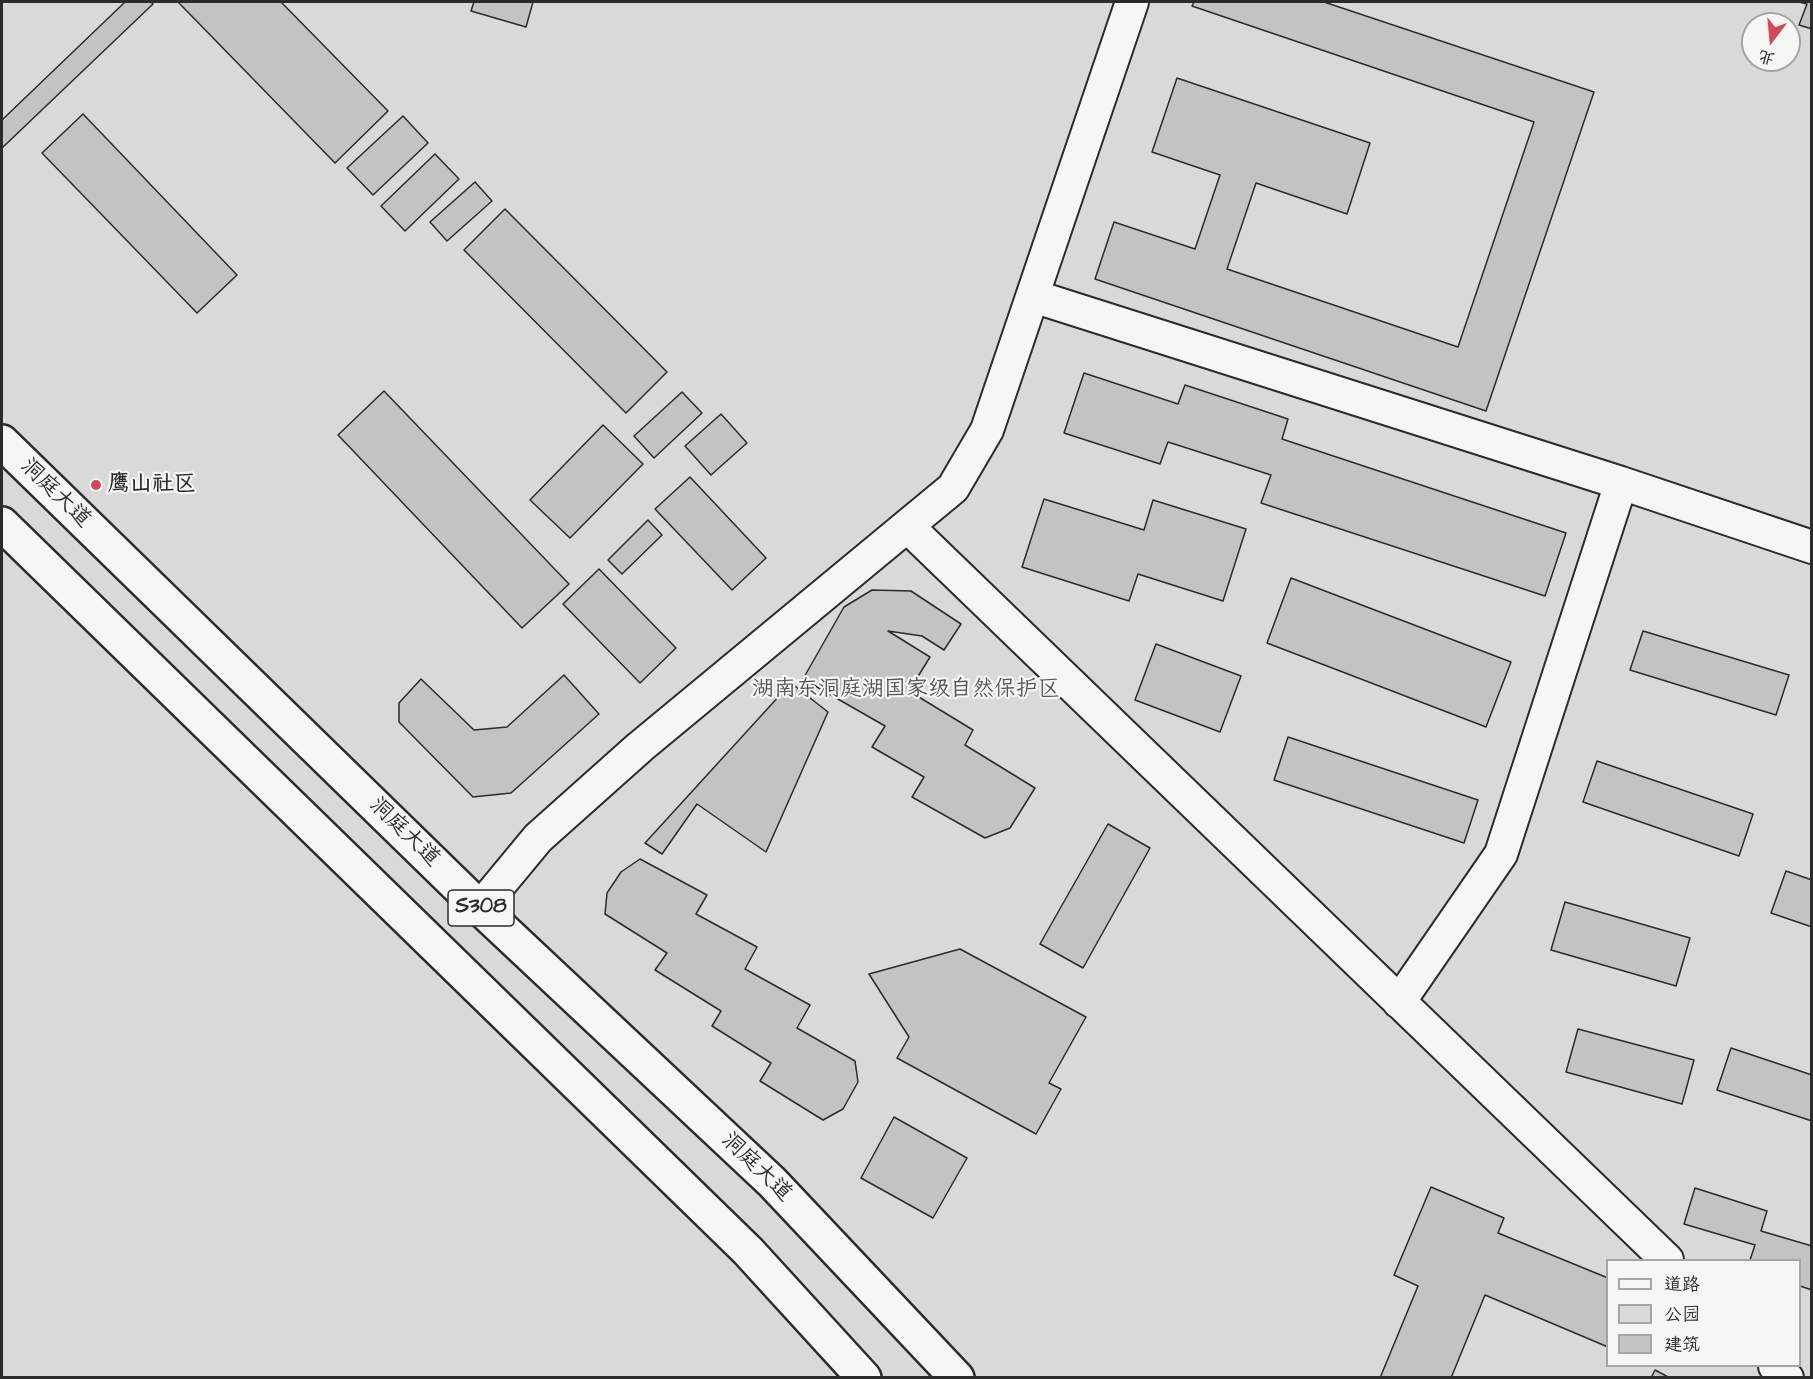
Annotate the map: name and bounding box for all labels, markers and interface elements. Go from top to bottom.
north arrow [1741,12,1801,72]
text: 北 [1756,45,1777,70]
street label: 洞庭大道 [14,454,96,534]
place label: 鹰山社区 [108,472,196,498]
marker: 鹰山社区 [89,478,103,492]
park label: 湖南东洞庭湖国家级自然保护区 [752,677,1060,703]
street label: 洞庭大道 [363,793,445,873]
road number: S308 [448,890,514,926]
street label: 洞庭大道 [715,1128,797,1208]
legend [1606,1259,1801,1367]
text: 道路 [1664,1272,1700,1297]
text: 公园 [1664,1302,1700,1327]
text: 建筑 [1664,1332,1700,1357]

